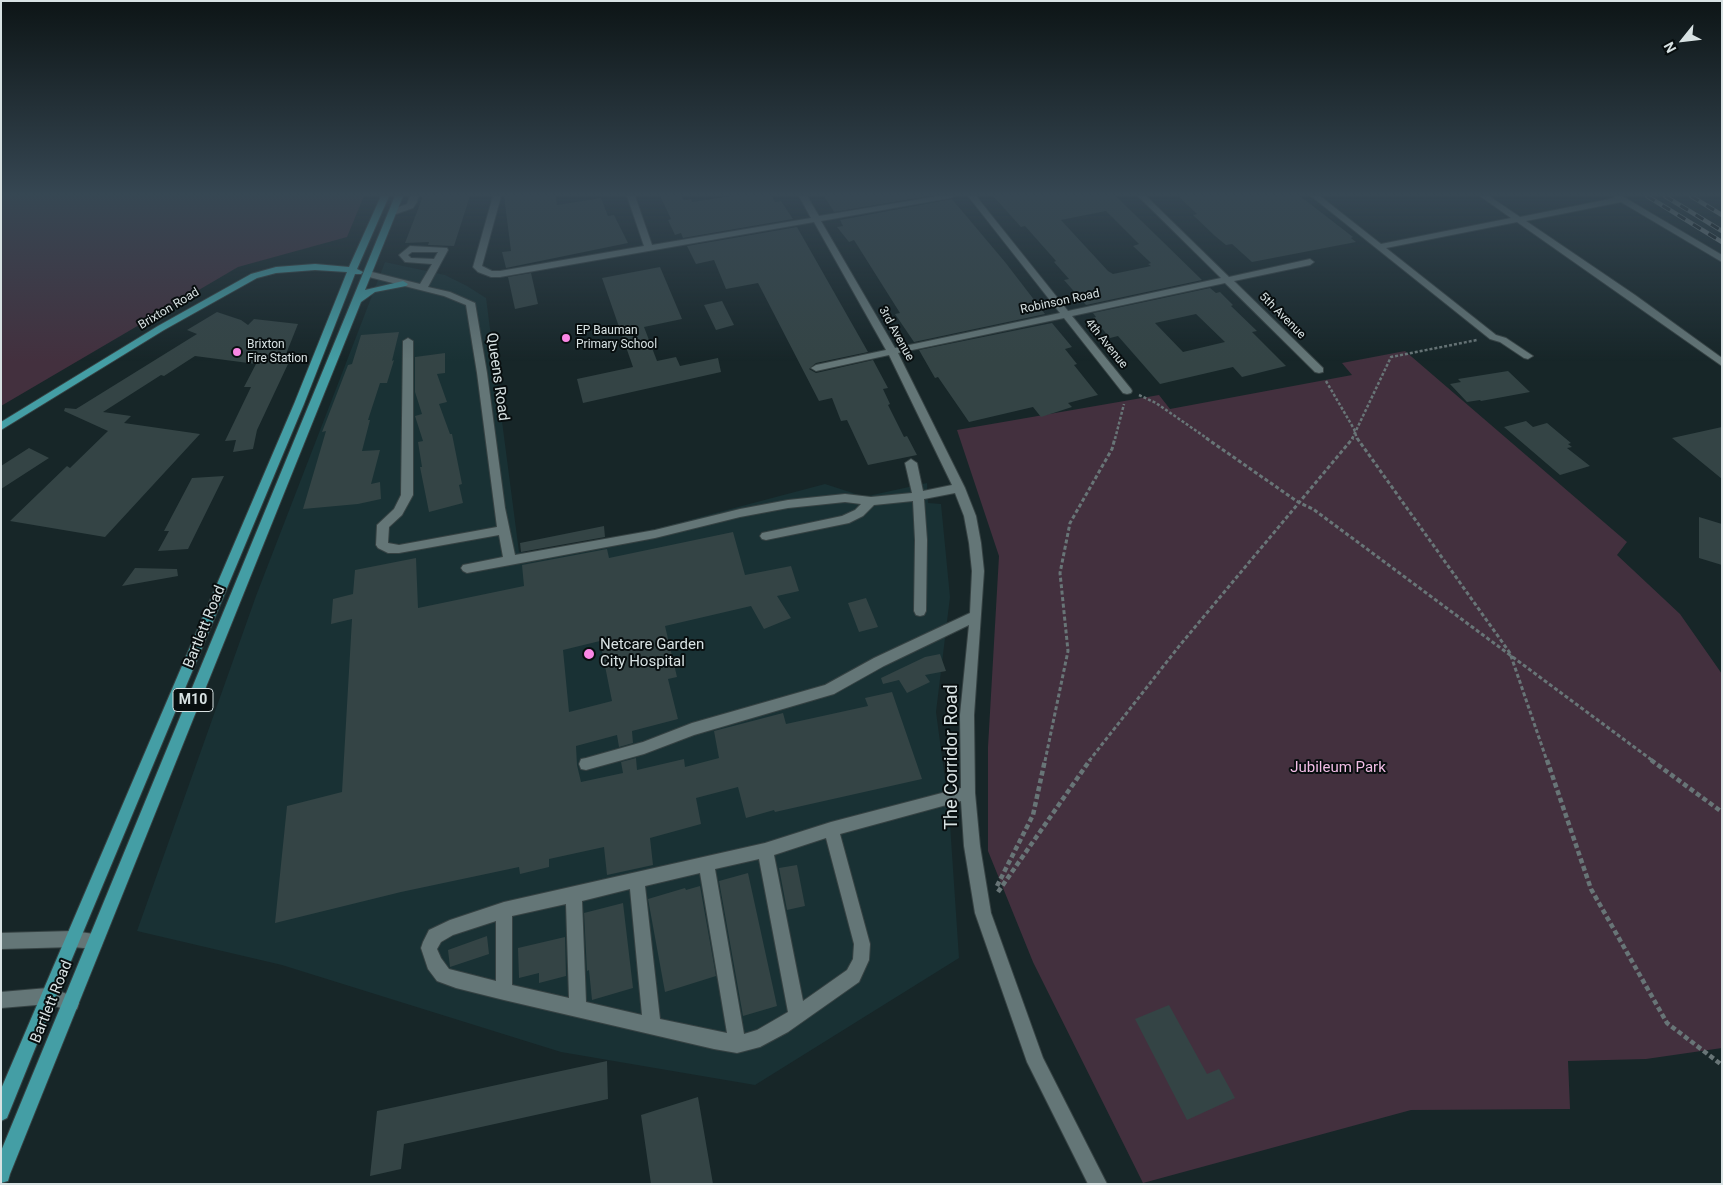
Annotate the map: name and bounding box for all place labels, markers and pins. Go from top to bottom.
place label: EP Bauman Primary School [576,324,657,352]
marker: EP Bauman Primary School [560,332,572,344]
place label: Brixton Fire Station [247,338,308,366]
marker: Brixton Fire Station [231,346,243,358]
place label: Netcare Garden City Hospital [600,636,704,671]
marker: Netcare Garden City Hospital [582,647,596,661]

